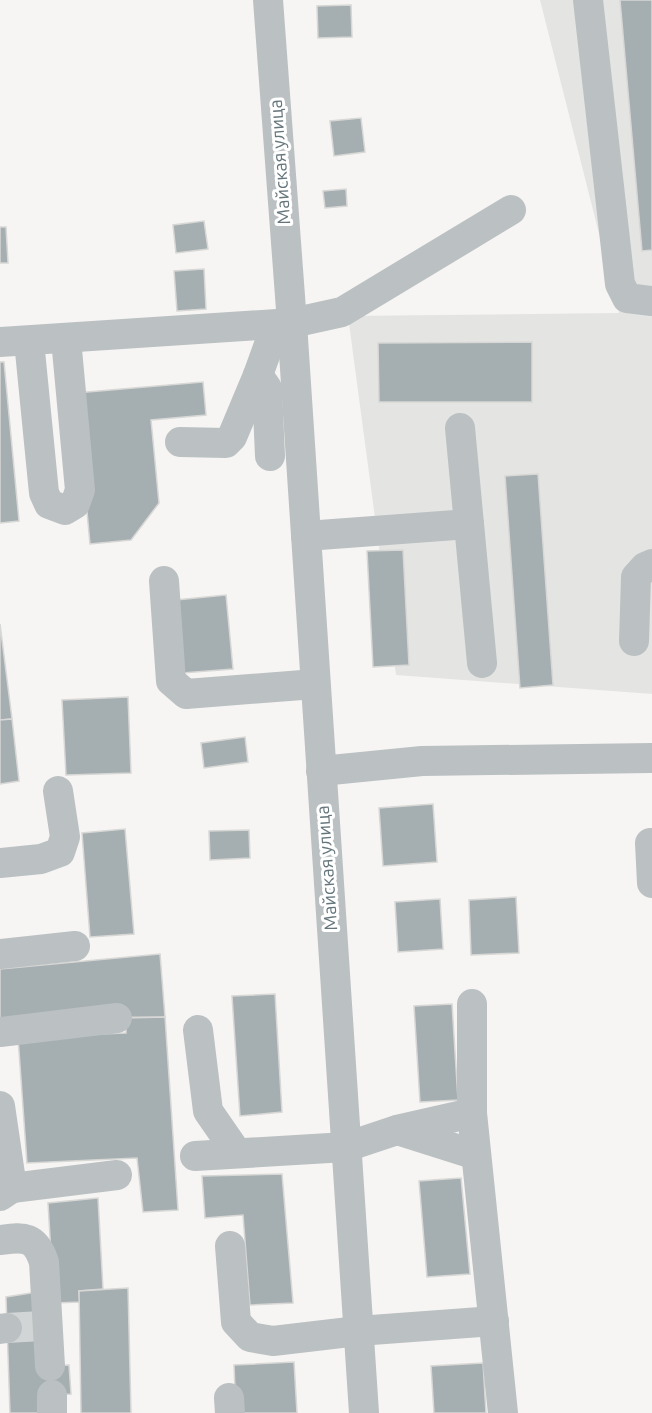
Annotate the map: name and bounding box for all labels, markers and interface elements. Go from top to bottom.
street label: Майская улица [265,99,293,225]
street label: Майская улица [312,805,340,931]

